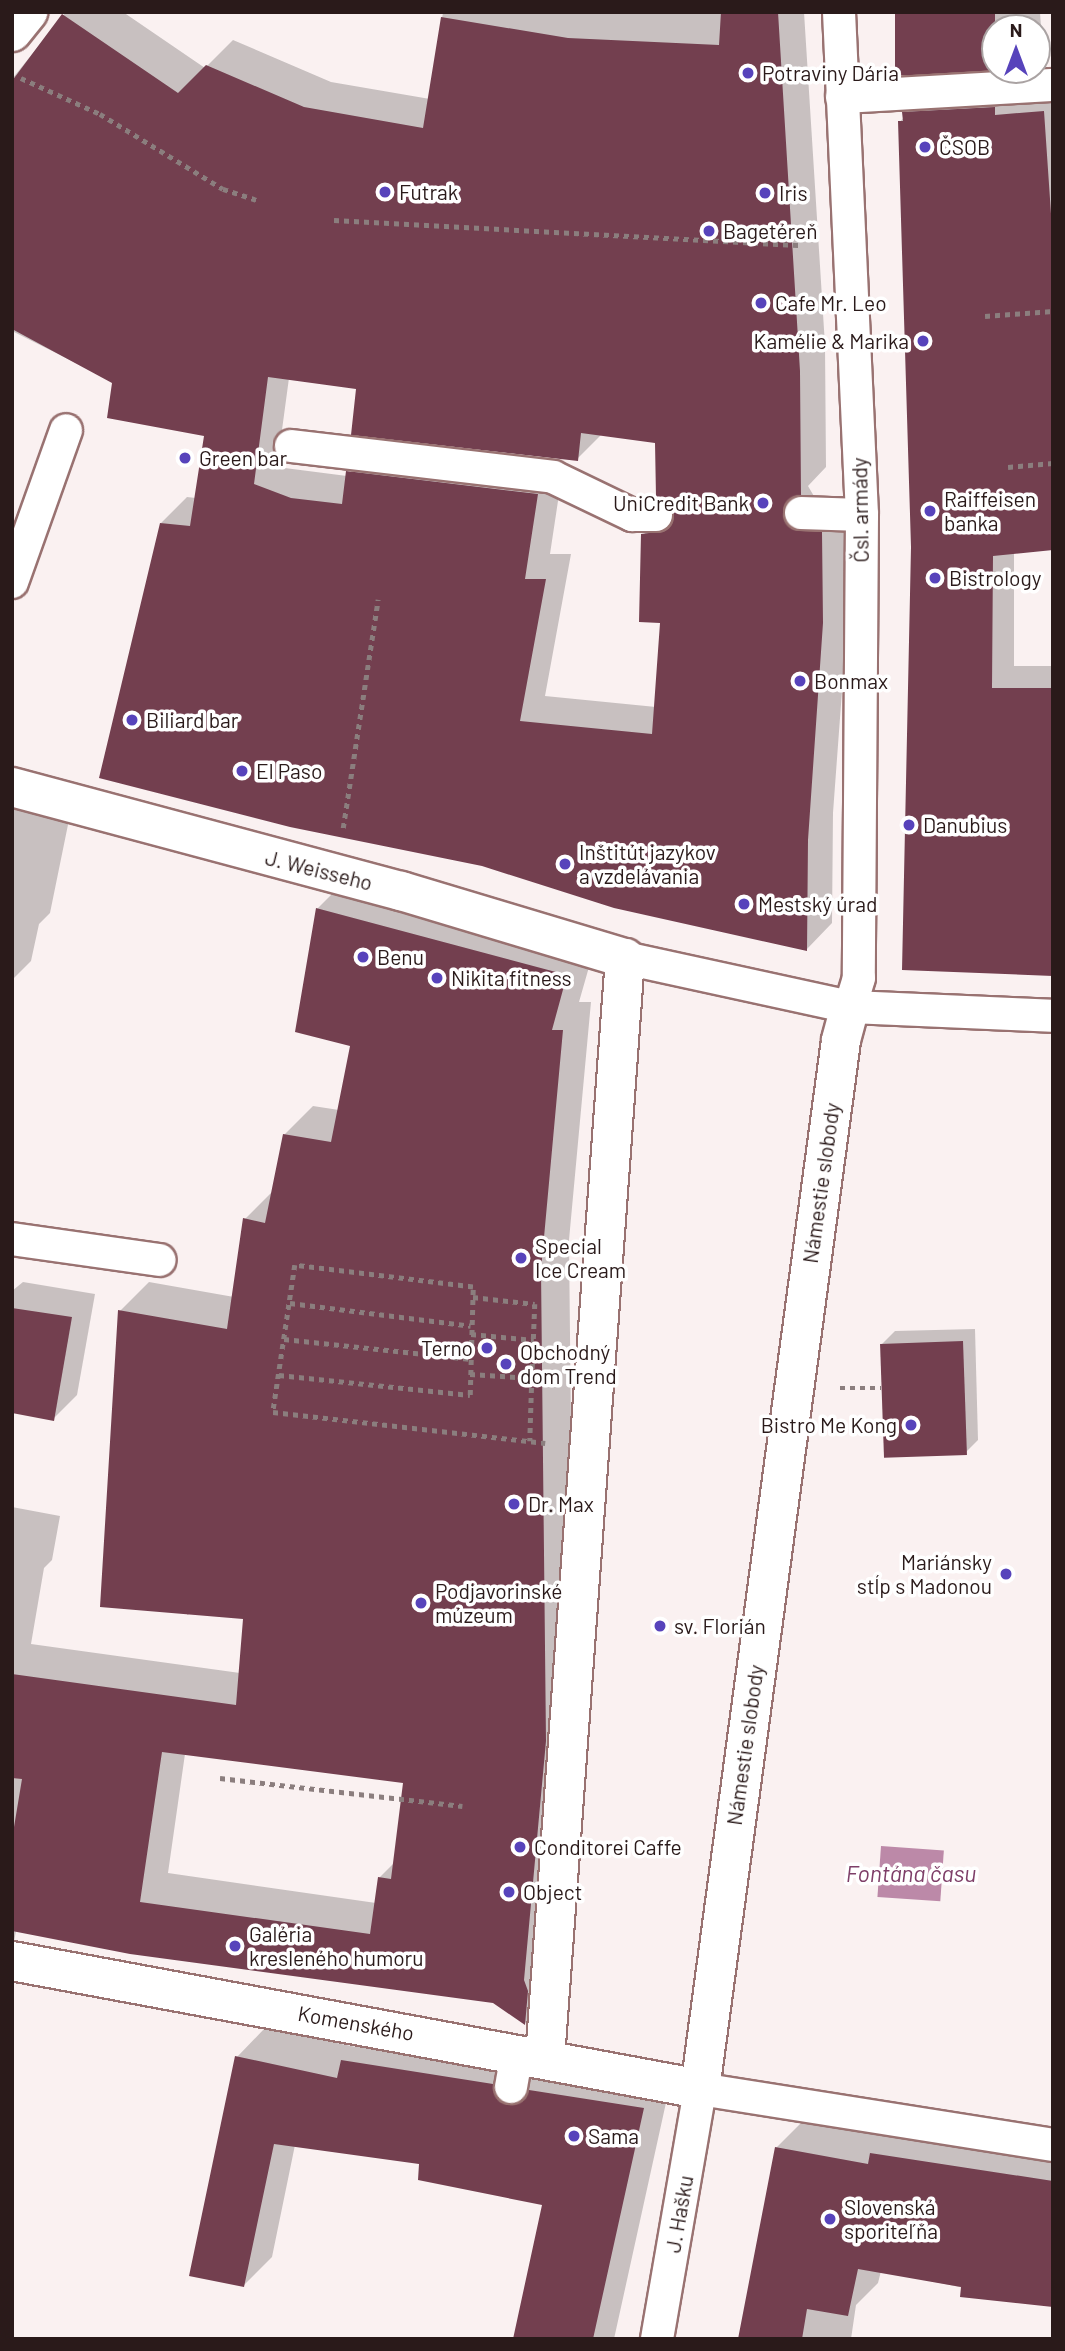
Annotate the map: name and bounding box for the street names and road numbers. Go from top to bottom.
street label: Čsl. armády [846,457,874,563]
street label: J. Weisseho [263,845,375,895]
street label: Námestie slobody [797,1101,845,1265]
street label: Námestie slobody [721,1663,769,1827]
street label: Komenského [296,2000,416,2046]
street label: J. Hašku [660,2173,698,2255]

